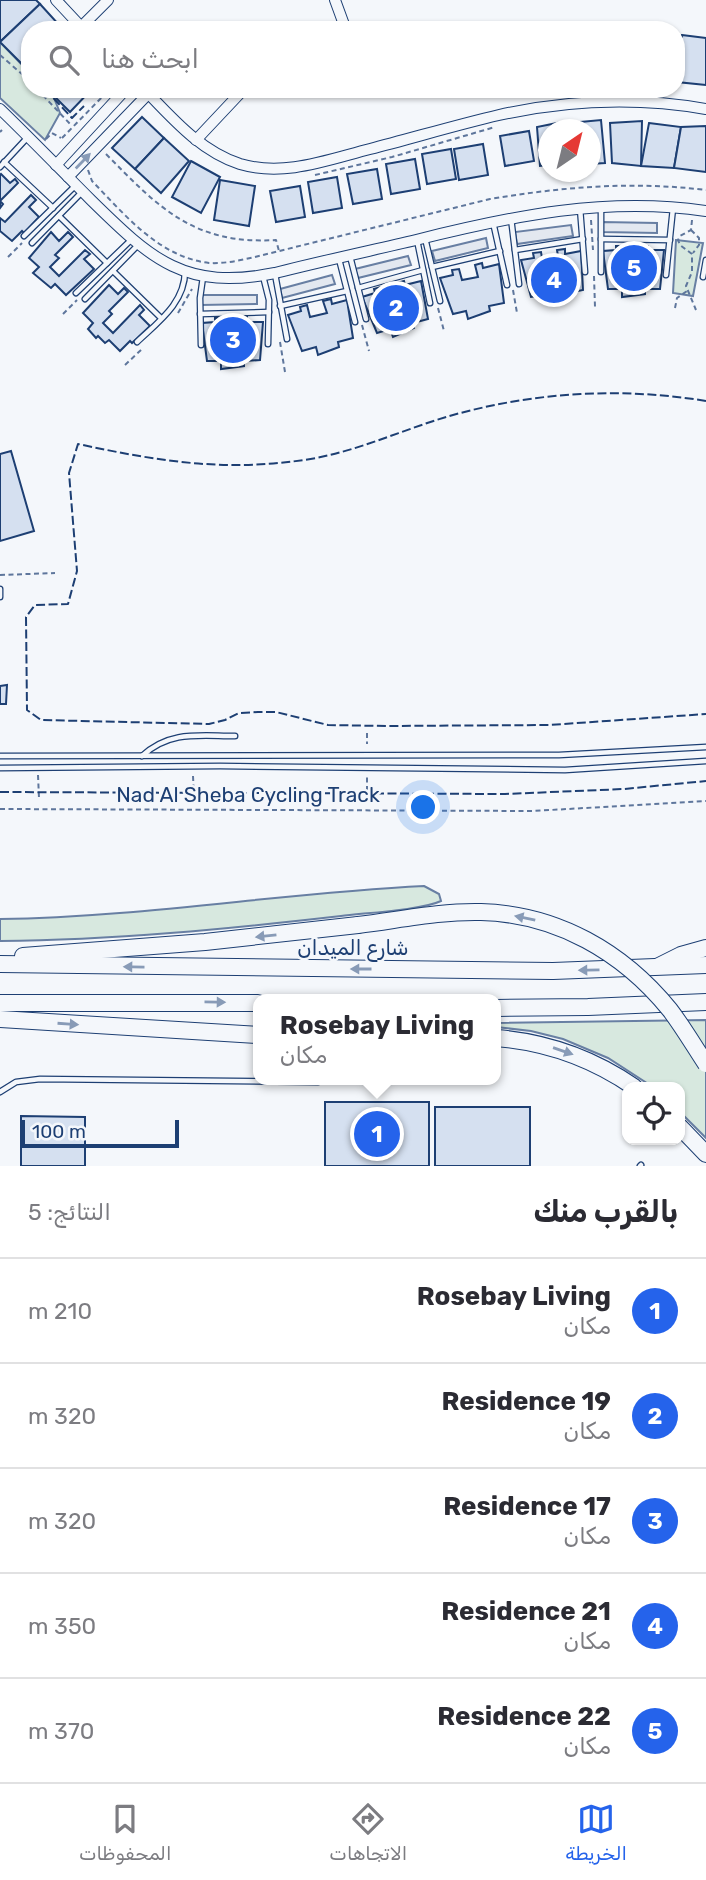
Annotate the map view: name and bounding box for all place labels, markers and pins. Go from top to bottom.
pin: 5 [611,242,657,294]
pin: 4 [531,254,577,306]
pin: 2 [373,282,419,334]
pin: 3 [210,314,256,366]
pin: 1 [354,1108,400,1160]

